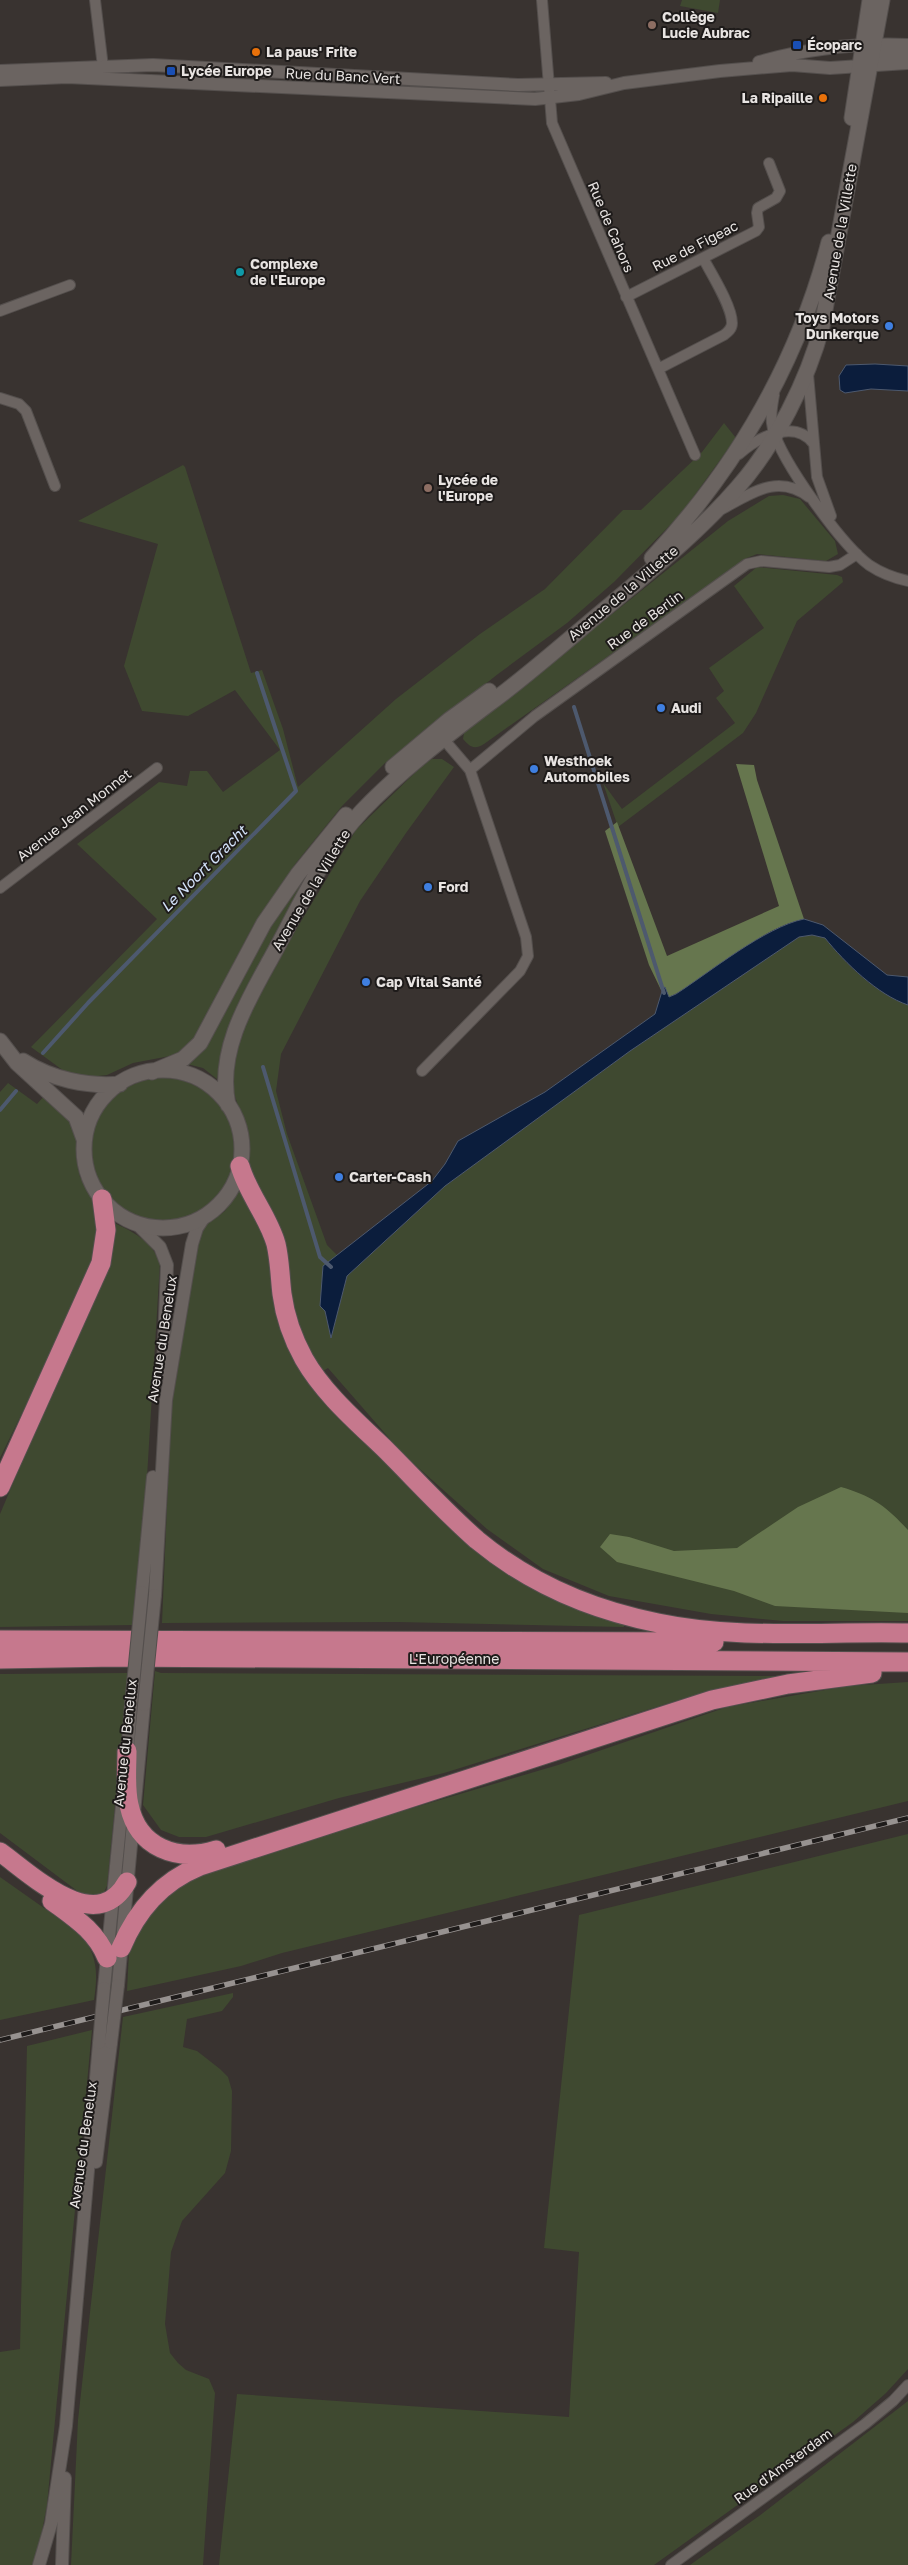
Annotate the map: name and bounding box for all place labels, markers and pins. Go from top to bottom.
place label: Collège Lucie Aubrac [662,8,750,41]
marker: Collège Lucie Aubrac [646,19,658,31]
place label: Écoparc [807,36,862,53]
marker: Écoparc [791,39,803,51]
place label: La paus' Frite [266,43,357,60]
marker: La paus' Frite [250,46,262,58]
place label: Lycée Europe [181,62,272,79]
marker: Lycée Europe [165,65,177,77]
place label: La Ripaille [742,89,813,106]
marker: La Ripaille [817,92,829,104]
place label: Complexe de l'Europe [250,255,326,288]
marker: Complexe de l'Europe [234,266,246,278]
place label: Toys Motors Dunkerque [795,309,879,342]
marker: Toys Motors Dunkerque [883,320,895,332]
place label: Lycée de l'Europe [438,471,498,504]
marker: Lycée de l'Europe [422,482,434,494]
place label: Audi [671,699,702,716]
marker: Audi [655,702,667,714]
place label: Westhoek Automobiles [544,752,630,785]
marker: Westhoek Automobiles [528,763,540,775]
place label: Ford [438,878,468,895]
marker: Ford [422,881,434,893]
place label: Cap Vital Santé [376,973,482,990]
marker: Cap Vital Santé [360,976,372,988]
place label: Carter-Cash [349,1168,431,1185]
marker: Carter-Cash [333,1171,345,1183]

